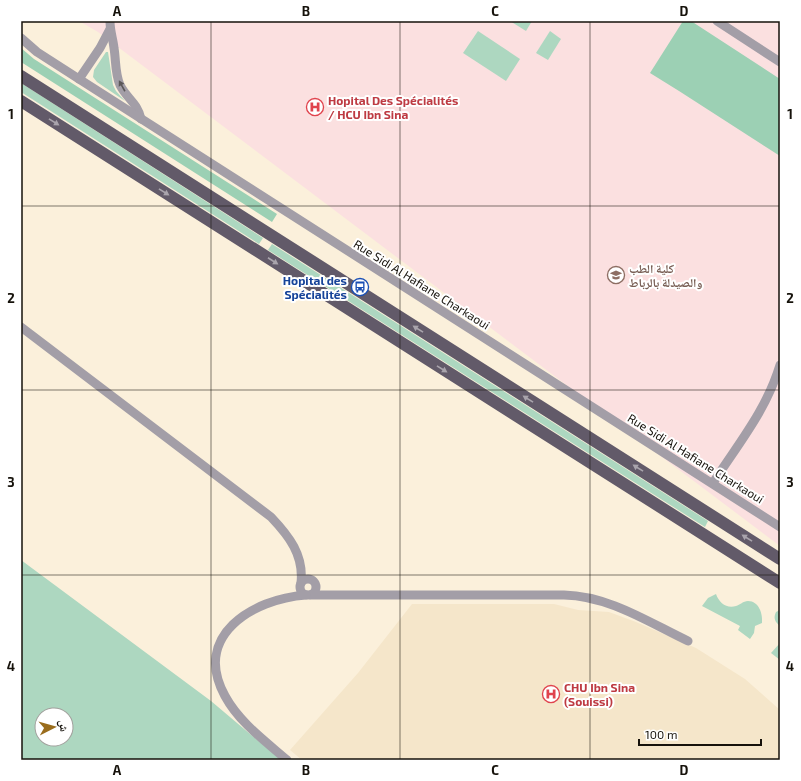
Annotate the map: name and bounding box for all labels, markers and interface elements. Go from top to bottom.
text: A [113,3,122,19]
text: B [302,3,310,19]
text: C [491,3,499,19]
text: D [680,3,689,19]
one-way arrow [118,80,125,92]
place label: Hopital Des Spécialités / HCU Ibn Sina [328,93,458,121]
hospital icon: Hopital Des Spécialités / HCU Ibn Sina [305,97,325,117]
text: 1 [8,106,14,122]
text: 1 [787,106,793,122]
one-way arrow [49,118,59,126]
one-way arrow [158,188,169,195]
street label: Rue Sidi Al Hafiane Charkaoui [351,236,493,332]
one-way arrow [267,258,279,265]
place label: كلية الطب والصيدلة بالرباط [629,261,702,290]
school or university icon: كلية الطب والصيدلة بالرباط [606,265,626,285]
place label: Hopital des Spécialités [283,273,347,301]
bus stop icon: Hopital des Spécialités [350,277,370,297]
text: 2 [7,290,15,306]
text: 2 [786,290,794,306]
one-way arrow [413,325,423,333]
one-way arrow [436,365,448,372]
one-way arrow [522,395,534,402]
street label: Rue Sidi Al Hafiane Charkaoui [625,410,767,506]
one-way arrow [632,465,644,472]
text: 3 [7,474,15,490]
text: 3 [786,474,794,490]
one-way arrow [742,534,753,542]
text: 4 [7,658,15,674]
text: 4 [786,658,794,674]
place label: CHU Ibn Sina (Souissi) [564,680,635,708]
hospital icon: CHU Ibn Sina (Souissi) [541,684,561,704]
north arrow [34,707,74,747]
text: ش [55,719,72,733]
scale bar [639,721,761,747]
text: 100 m [645,727,677,741]
text: A [113,762,122,778]
text: B [302,762,310,778]
text: C [491,762,499,778]
text: D [680,762,689,778]

